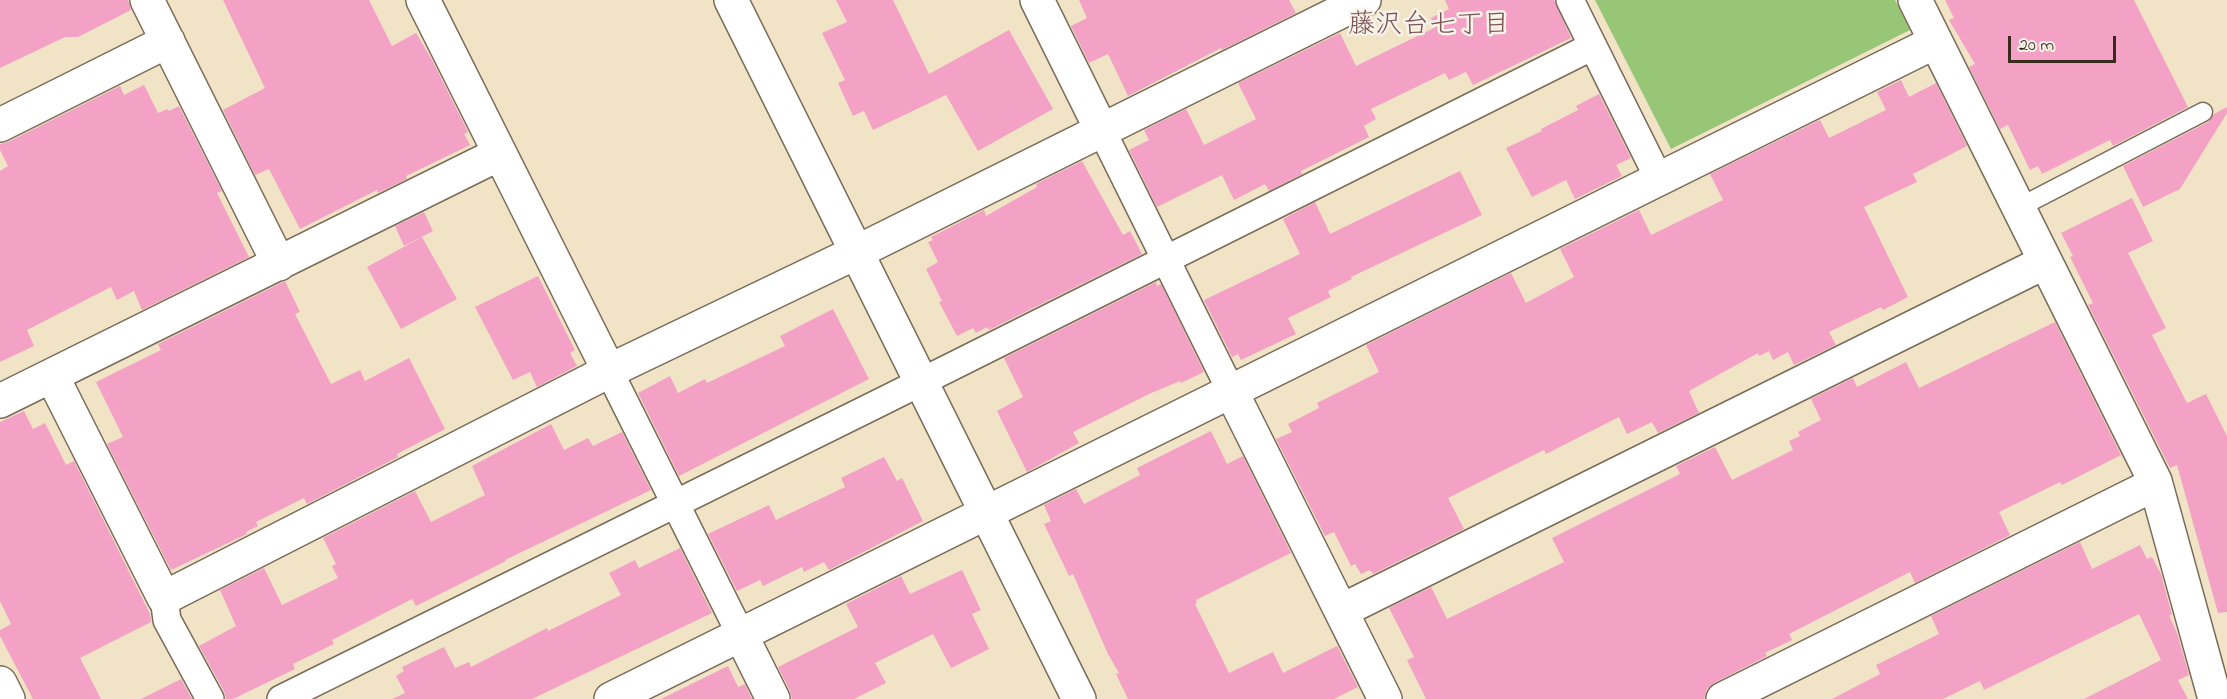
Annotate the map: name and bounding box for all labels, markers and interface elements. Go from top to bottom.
district label: 藤沢台七丁目 [1348,12,1510,44]
scale bar [2011,24,2119,62]
text: 20 m [2019,33,2054,59]

